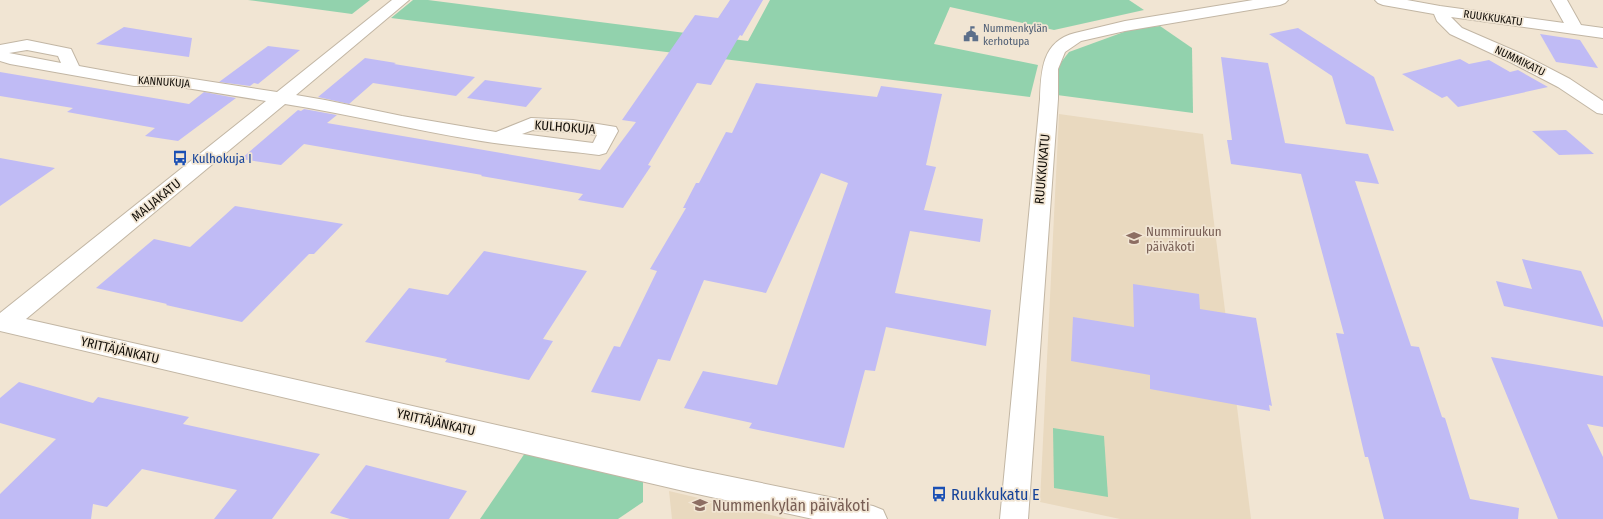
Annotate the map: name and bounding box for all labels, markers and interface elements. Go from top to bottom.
street label: RUUKKUKATU [1463,7,1523,29]
place label: Nummenkylän kerhotupa [983,22,1048,48]
public building icon: Nummenkylän kerhotupa [962,25,980,43]
street label: NUMMIKATU [1493,43,1547,79]
street label: KANNUKUJA [137,74,191,90]
street label: KULHOKUJA [534,117,596,137]
street label: RUUKKUKATU [1031,133,1053,205]
bus stop icon: Kulhokuja I [171,149,189,167]
place label: Kulhokuja I [192,151,252,166]
street label: MALJAKATU [128,176,184,224]
place label: Nummiruukun päiväkoti [1146,224,1222,254]
school or university icon: Nummiruukun päiväkoti [1125,229,1143,247]
street label: YRITTÄJÄNKATU [79,334,161,366]
street label: YRITTÄJÄNKATU [395,406,477,438]
bus stop icon: Ruukkukatu E [930,485,948,503]
place label: Ruukkukatu E [951,485,1040,504]
school or university icon: Nummenkylän päiväkoti [691,496,709,514]
place label: Nummenkylän päiväkoti [712,496,870,515]

